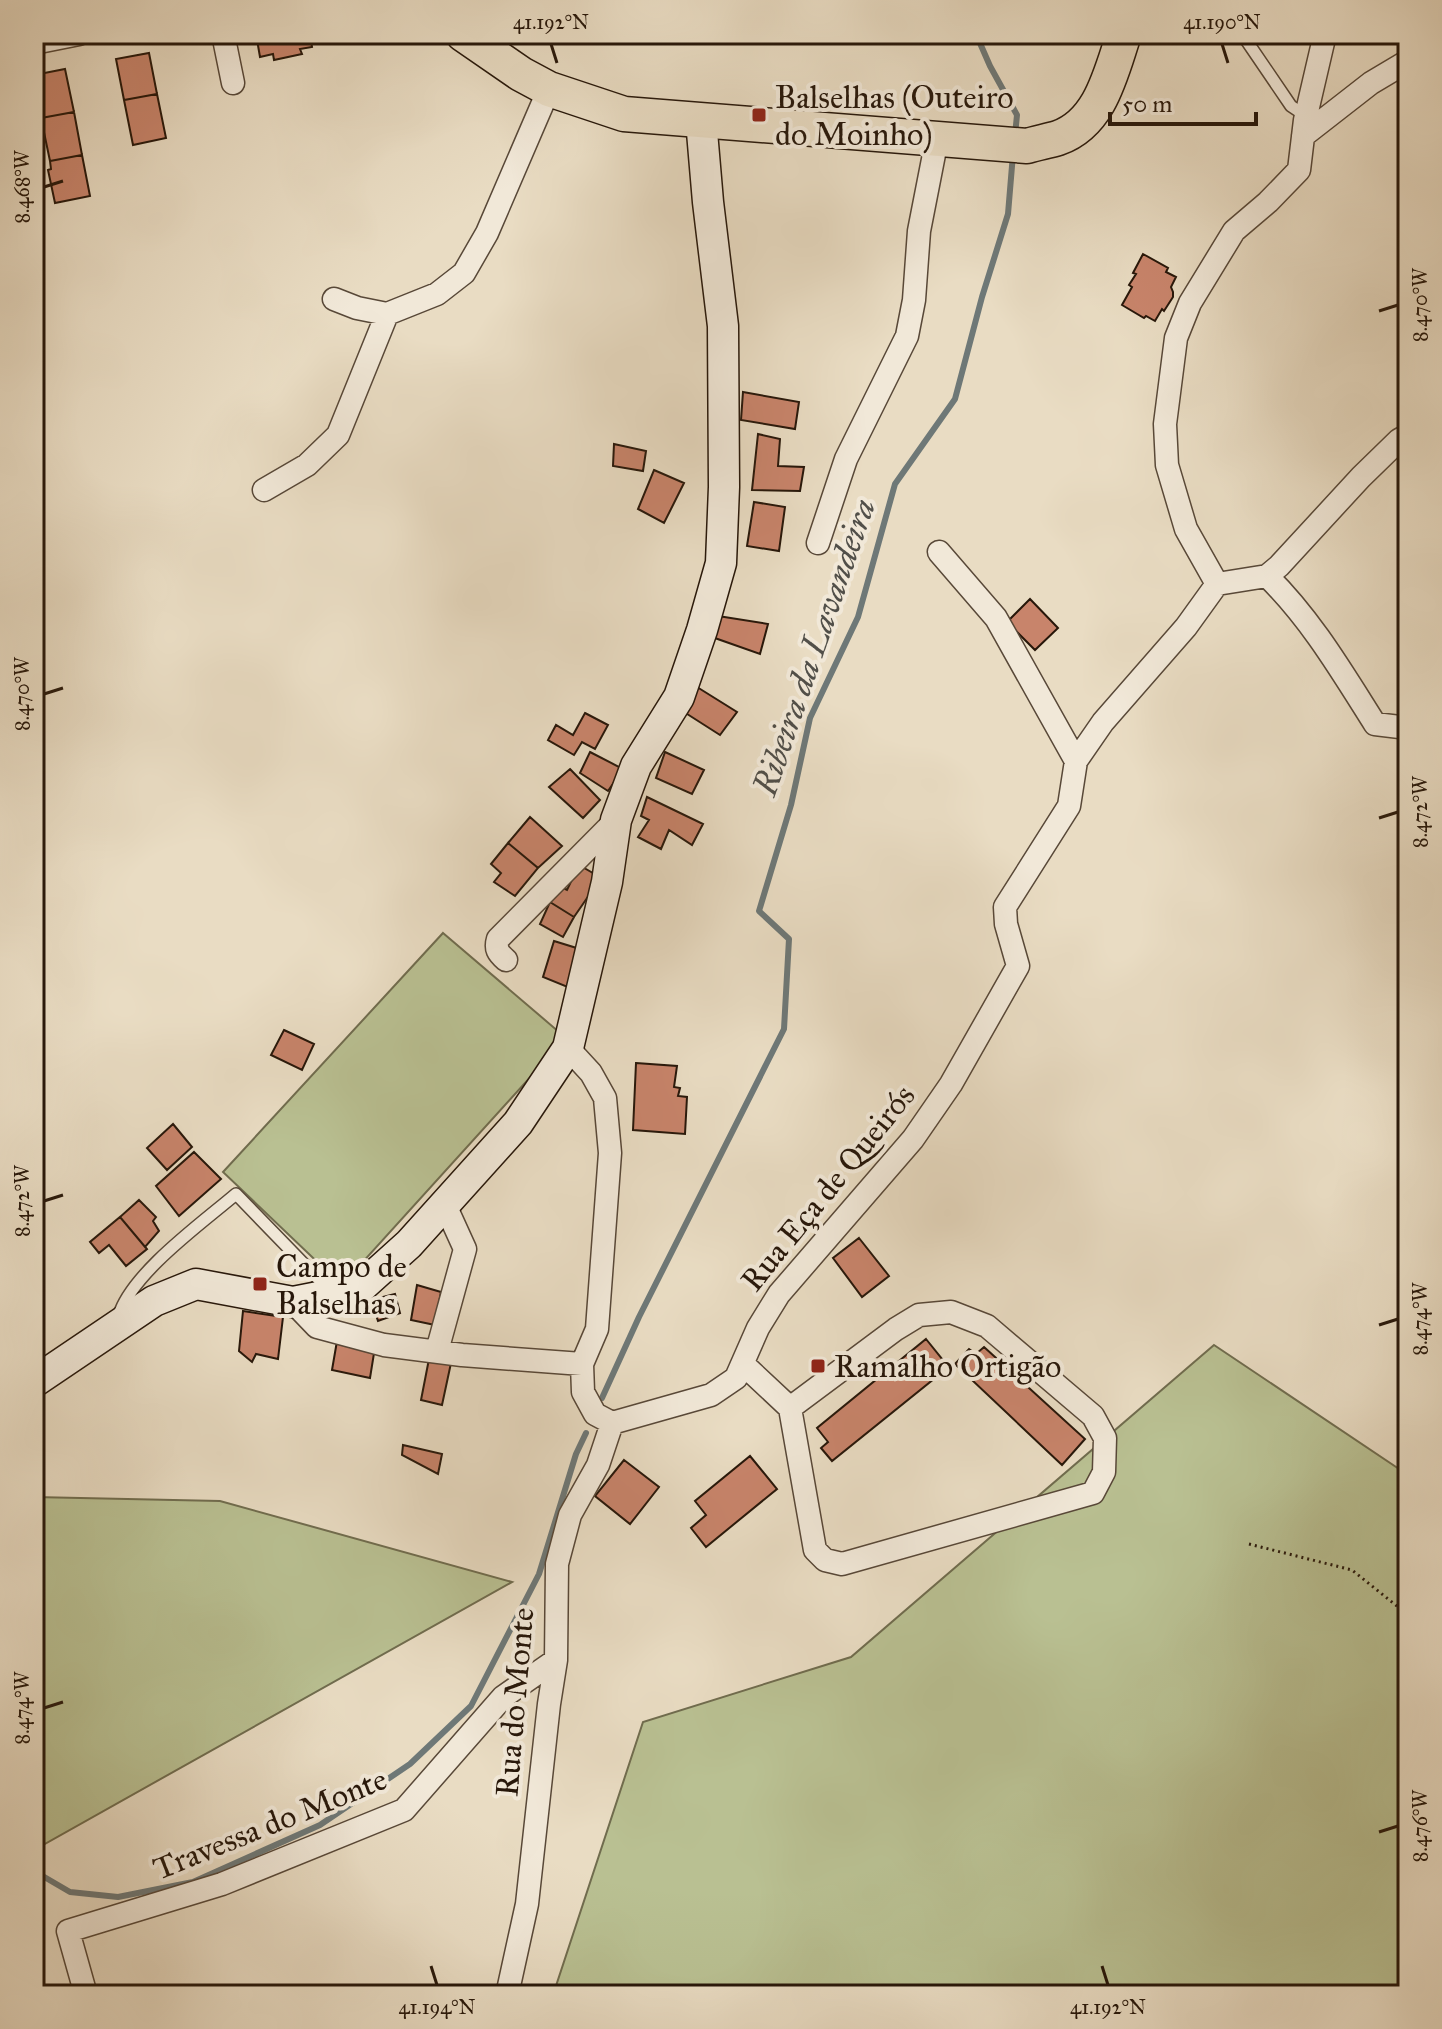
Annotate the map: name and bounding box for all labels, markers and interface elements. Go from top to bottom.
text: 41.192°N [513,10,589,34]
text: 41.190°N [1183,10,1261,34]
scale bar [1110,76,1256,126]
place label: Balselhas (Outeiro do Moinho) [775,78,1014,154]
text: 50 m [1122,89,1172,119]
marker: Balselhas (Outeiro do Moinho) [750,106,768,124]
text: 8.468°W [10,149,34,224]
text: 8.470°W [1408,267,1432,342]
water label: Ribeira da Lavandeira [744,493,884,802]
text: 8.470°W [10,656,34,731]
text: 8.472°W [1408,775,1432,848]
street label: Rua Eça de Queirós [733,1077,923,1299]
text: 8.472°W [10,1164,34,1237]
place label: Campo de Balselhas [276,1247,407,1323]
marker: Campo de Balselhas [251,1275,269,1293]
text: 8.474°W [1408,1282,1432,1355]
place label: Ramalho Ortigão [834,1347,1061,1386]
marker: Ramalho Ortigão [809,1357,827,1375]
street label: Rua do Monte [487,1606,543,1798]
text: 8.474°W [10,1671,34,1744]
street label: Travessa do Monte [147,1759,393,1889]
text: 8.476°W [1408,1789,1432,1862]
text: 41.194°N [398,1995,476,2019]
text: 41.192°N [1070,1995,1146,2019]

